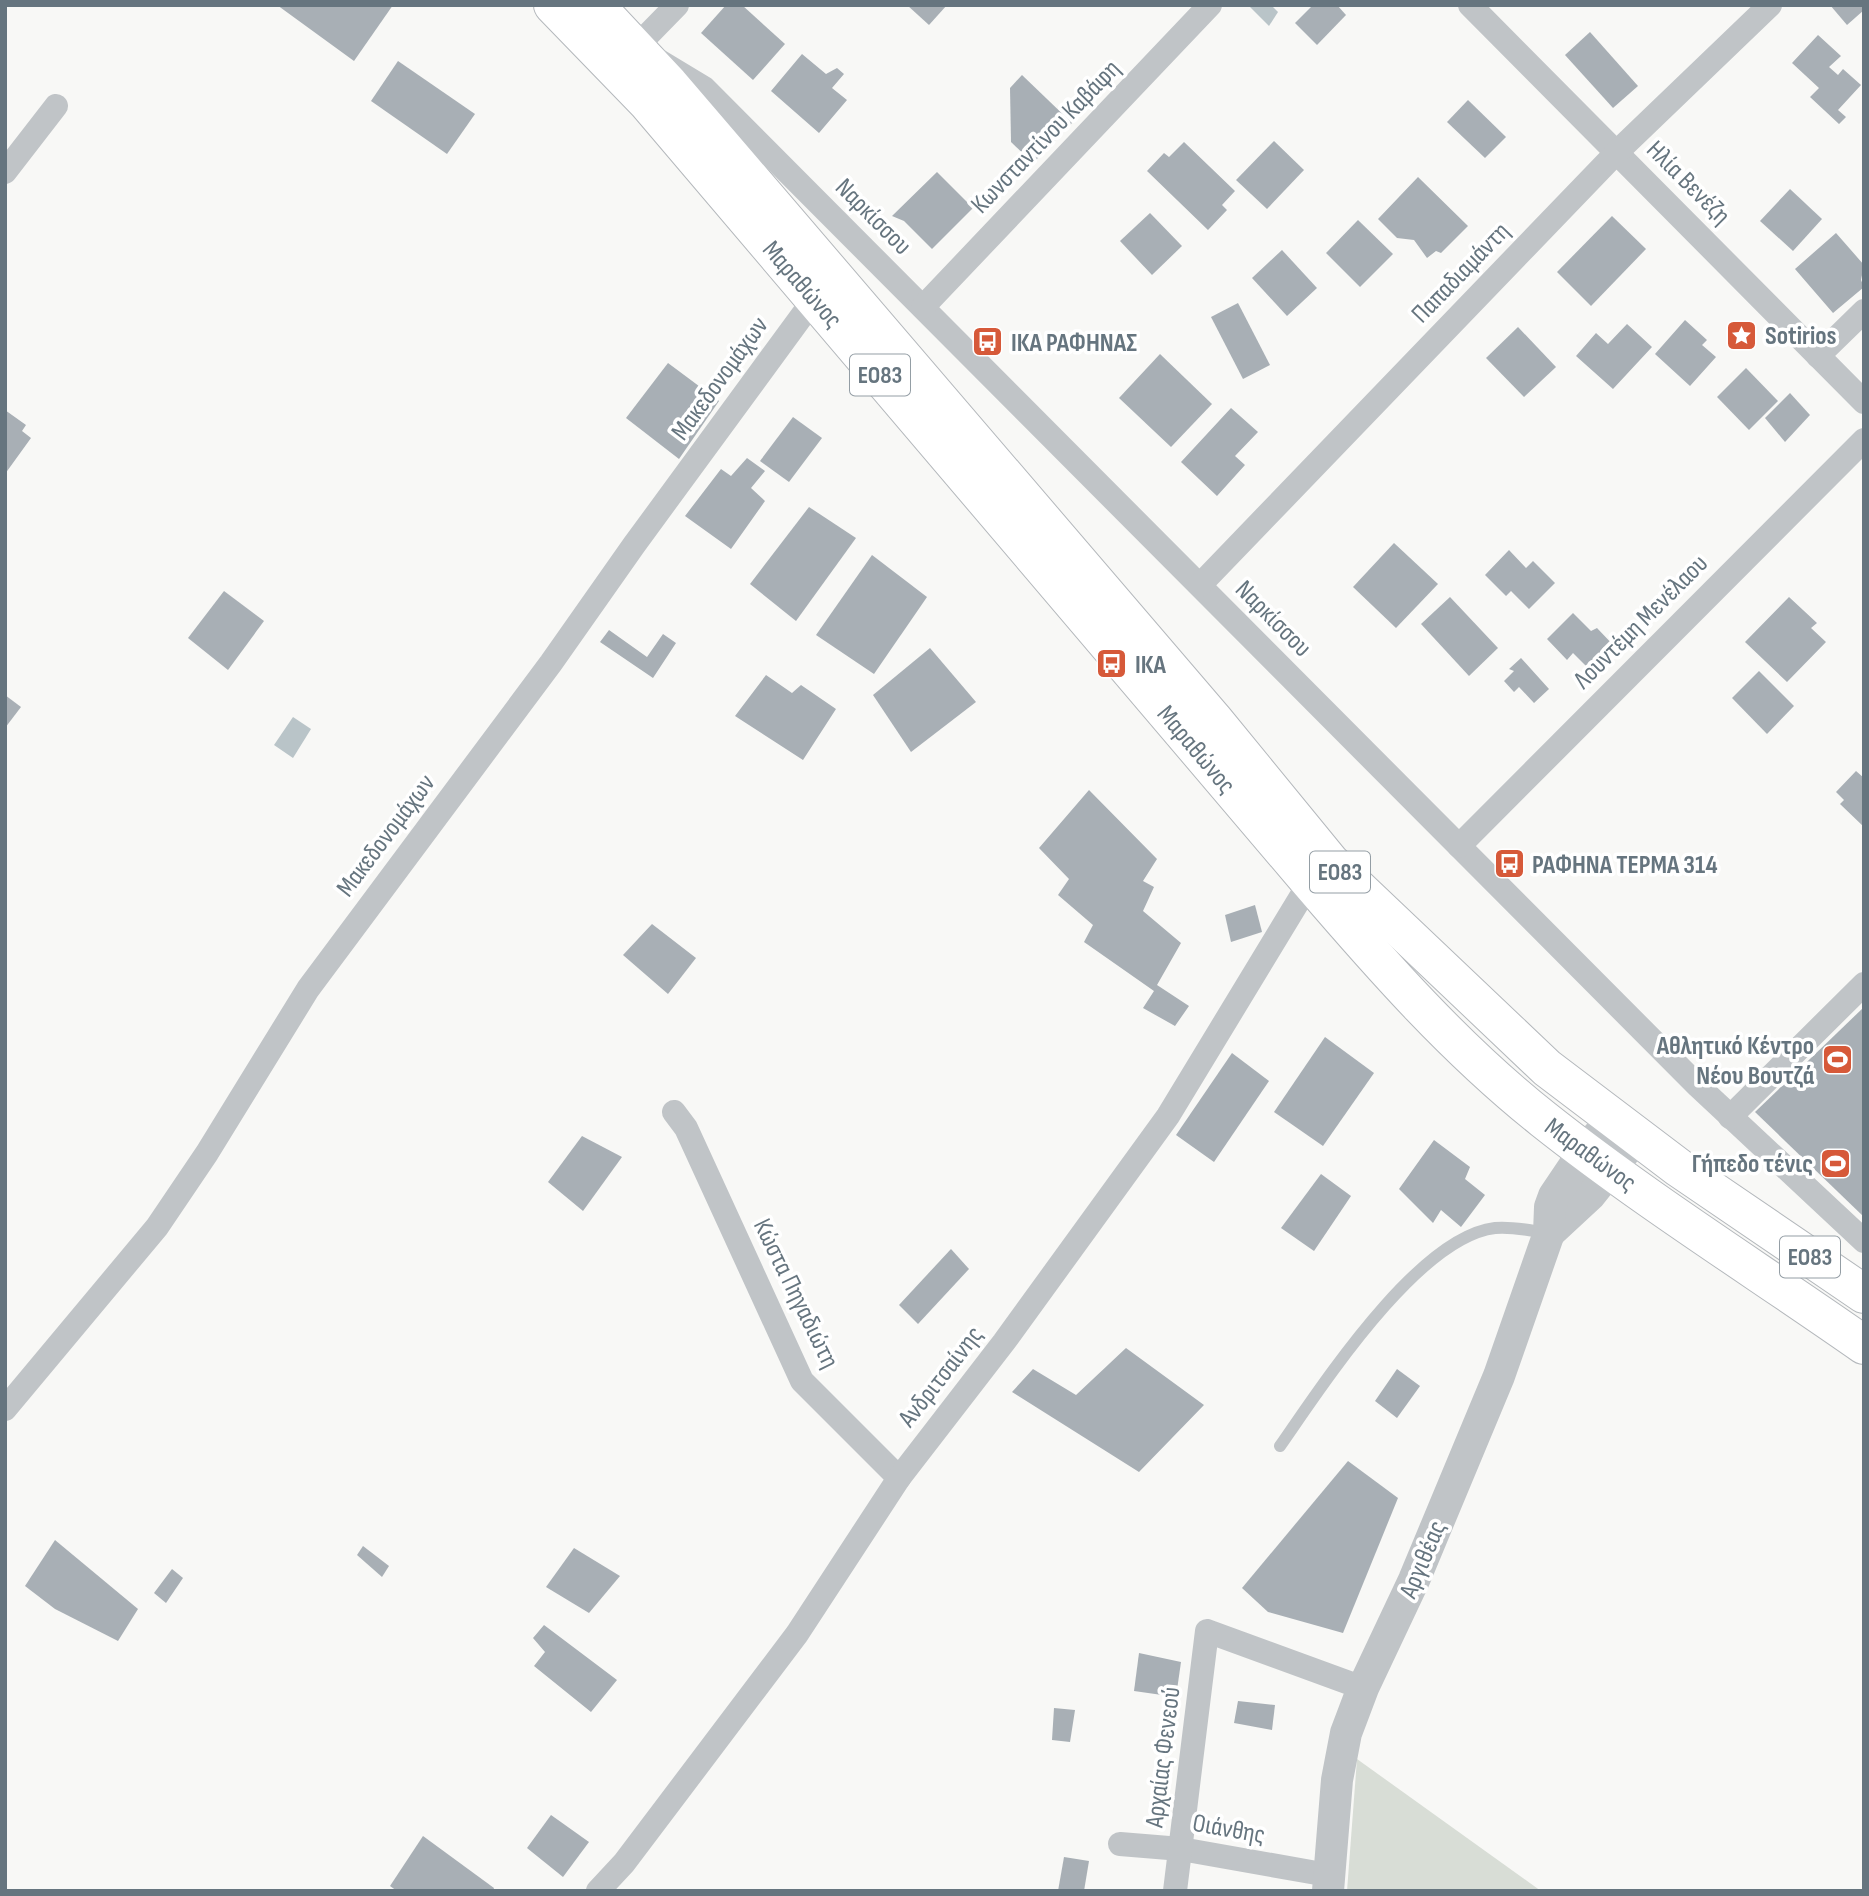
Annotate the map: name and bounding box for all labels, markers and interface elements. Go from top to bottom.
street label: Κωνσταντίνου Καβάφη [965,54,1127,220]
street label: Ηλία Βενέζη [1640,135,1736,231]
street label: Ναρκίσσου [828,172,918,262]
street label: Παπαδιαμάντη [1405,216,1517,330]
street label: Μαραθώνος [755,235,848,335]
street label: Μακεδονομάχων [665,311,775,447]
place icon: Sotirios [1725,318,1759,352]
place label: Sotirios [1765,321,1837,352]
bus stop icon: ΙΚΑ ΡΑΦΗΝΑΣ [971,325,1005,359]
place label: ΙΚΑ ΡΑΦΗΝΑΣ [1011,328,1137,359]
road number: ΕΟ83 [850,354,910,396]
street label: Λουντέμη Μενέλαου [1567,548,1715,696]
street label: Ναρκίσσου [1228,574,1318,664]
bus stop icon: ΙΚΑ [1095,647,1129,681]
place label: ΙΚΑ [1135,650,1166,681]
street label: Μαραθώνος [1150,699,1242,800]
street label: Μακεδονομάχων [330,769,442,903]
bus stop icon: ΡΑΦΗΝΑ ΤΕΡΜΑ 314 [1492,847,1526,881]
place label: ΡΑΦΗΝΑ ΤΕΡΜΑ 314 [1532,850,1718,881]
road number: ΕΟ83 [1310,852,1370,892]
place label: Αθλητικό Κέντρο Νέου Βουτζά [1656,1031,1815,1092]
sports icon: Αθλητικό Κέντρο Νέου Βουτζά [1820,1043,1854,1077]
street label: Μαραθώνος [1538,1112,1642,1199]
sports icon: Γήπεδο τένις [1819,1146,1853,1180]
place label: Γήπεδο τένις [1692,1149,1813,1180]
street label: Κώστα Πηγαδιώτη [746,1214,845,1373]
road number: ΕΟ83 [1780,1237,1840,1278]
street label: Ανδριτσαίνης [892,1320,990,1434]
street label: Αργιθέας [1393,1516,1453,1604]
street label: Αρχαίας Φενεού [1139,1685,1188,1830]
street label: Οιάνθης [1190,1808,1267,1851]

